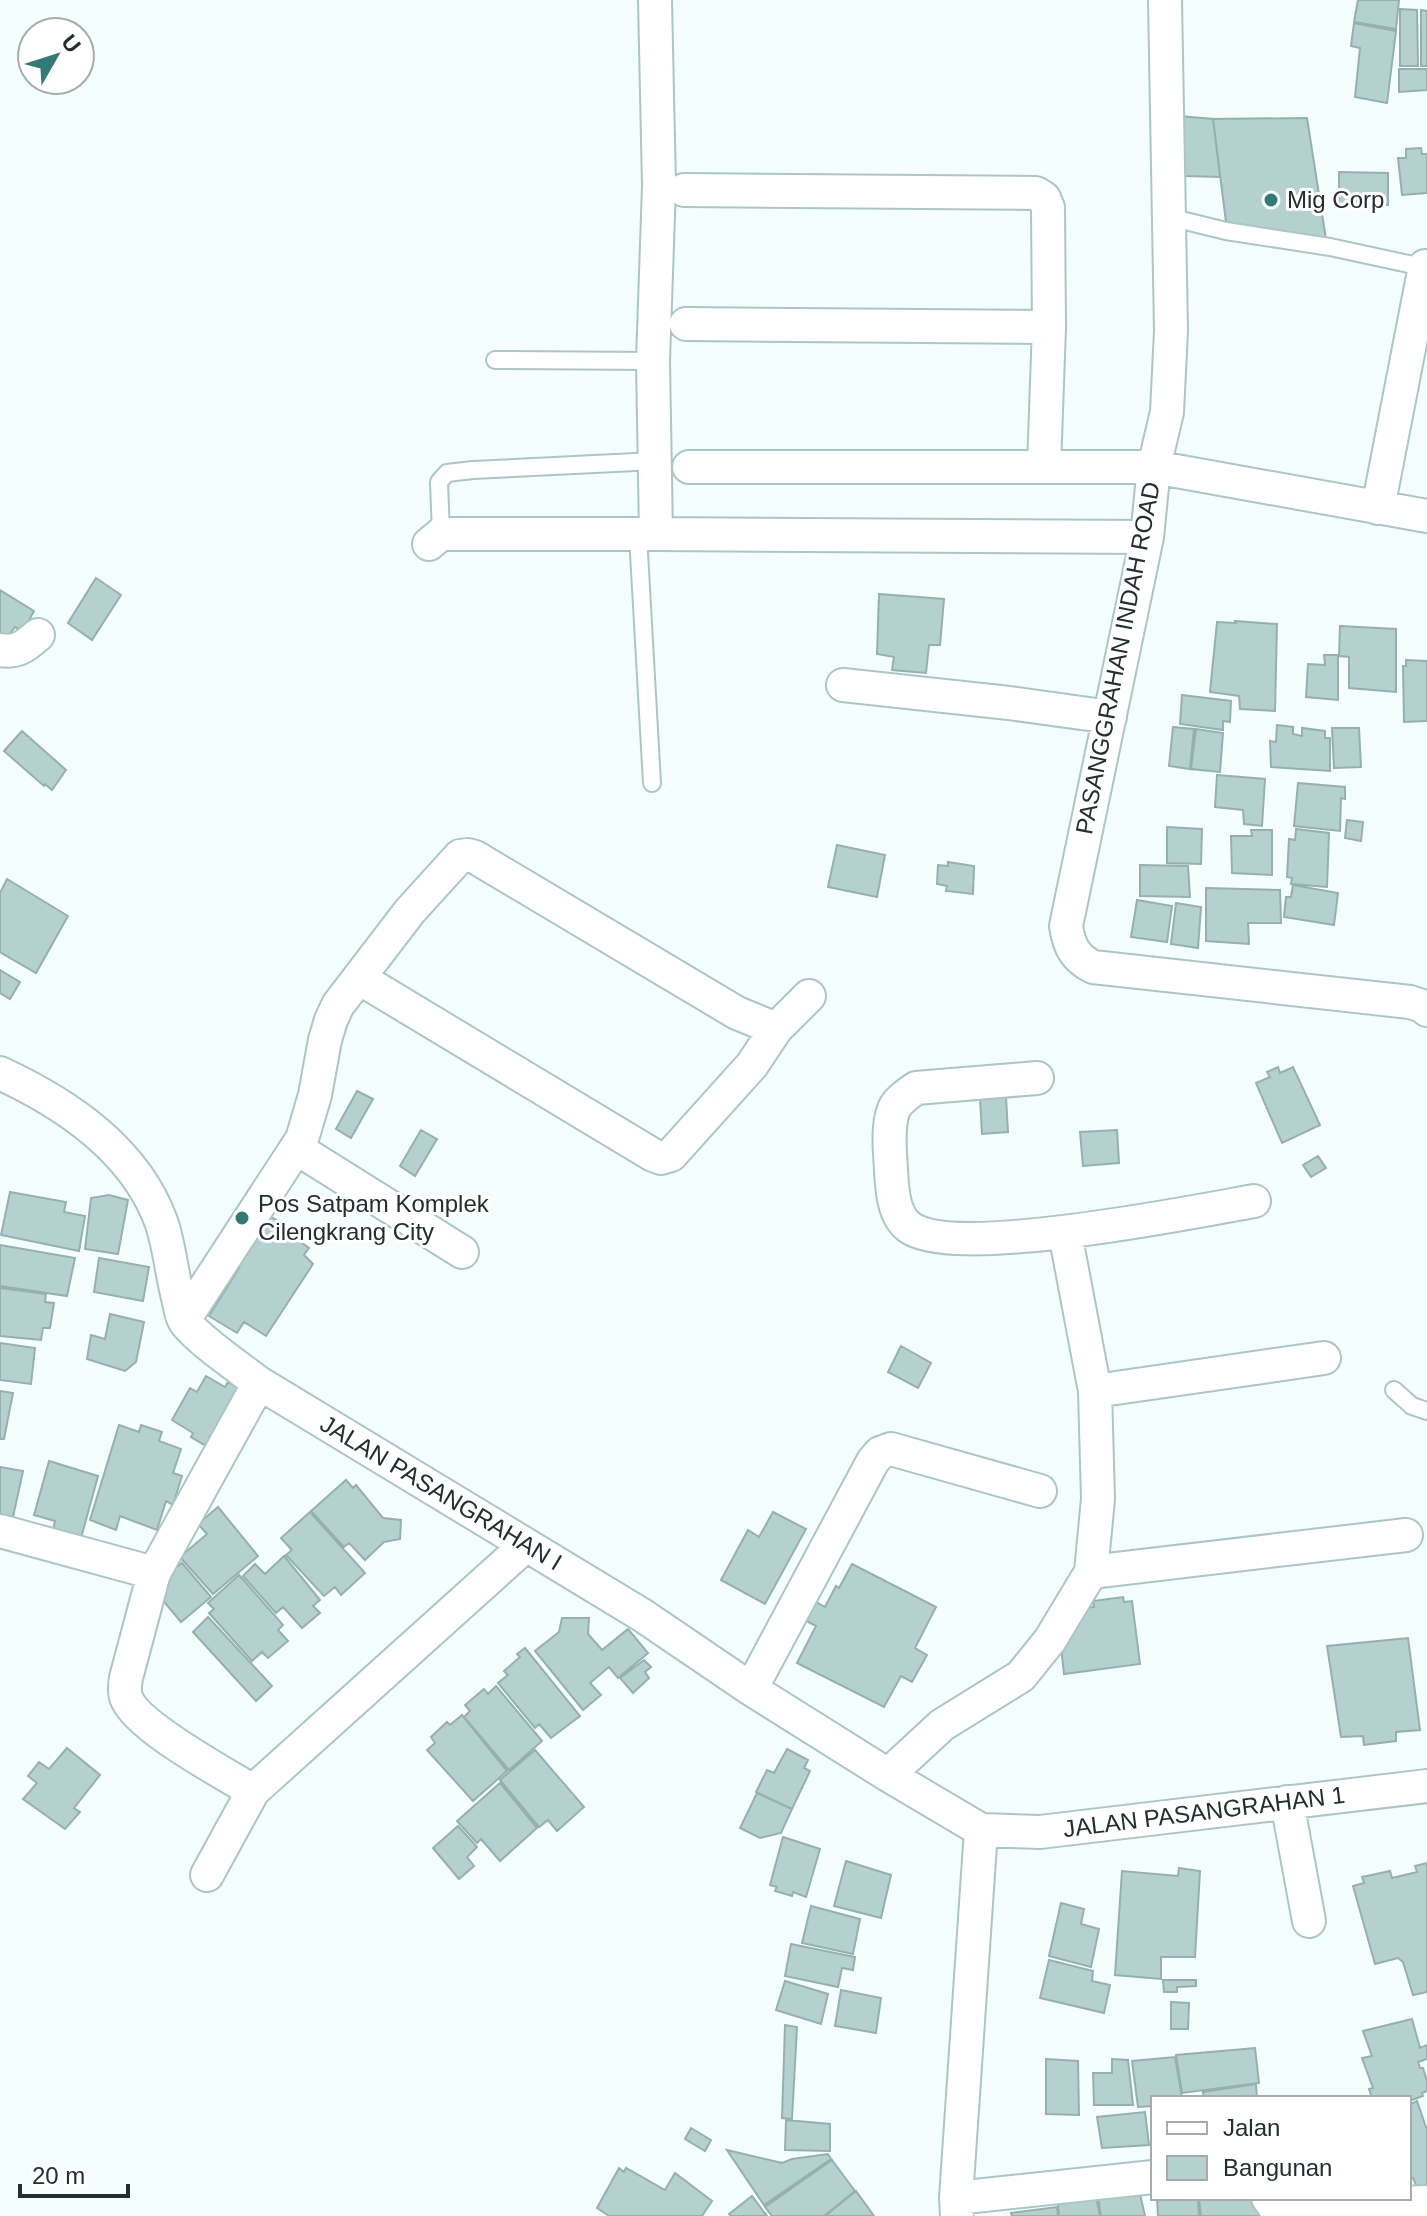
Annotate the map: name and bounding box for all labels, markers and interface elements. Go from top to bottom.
north arrow [16,16,96,96]
text: U [56,30,86,58]
place label: Mig Corp [1287,186,1384,213]
marker: Mig Corp [1262,191,1280,209]
street label: PASANGGRAHAN INDAH ROAD [1070,479,1165,836]
place label: Pos Satpam Komplek Cilengkrang City [258,1190,490,1245]
marker: Pos Satpam Komplek Cilengkrang City [233,1209,251,1227]
street label: JALAN PASANGRAHAN I [316,1410,567,1575]
street label: JALAN PASANGRAHAN 1 [1062,1781,1346,1842]
legend [1151,2096,1411,2200]
text: Jalan [1223,2114,1280,2141]
scale bar [20,2148,128,2198]
text: Bangunan [1223,2154,1332,2181]
text: 20 m [32,2162,85,2189]

